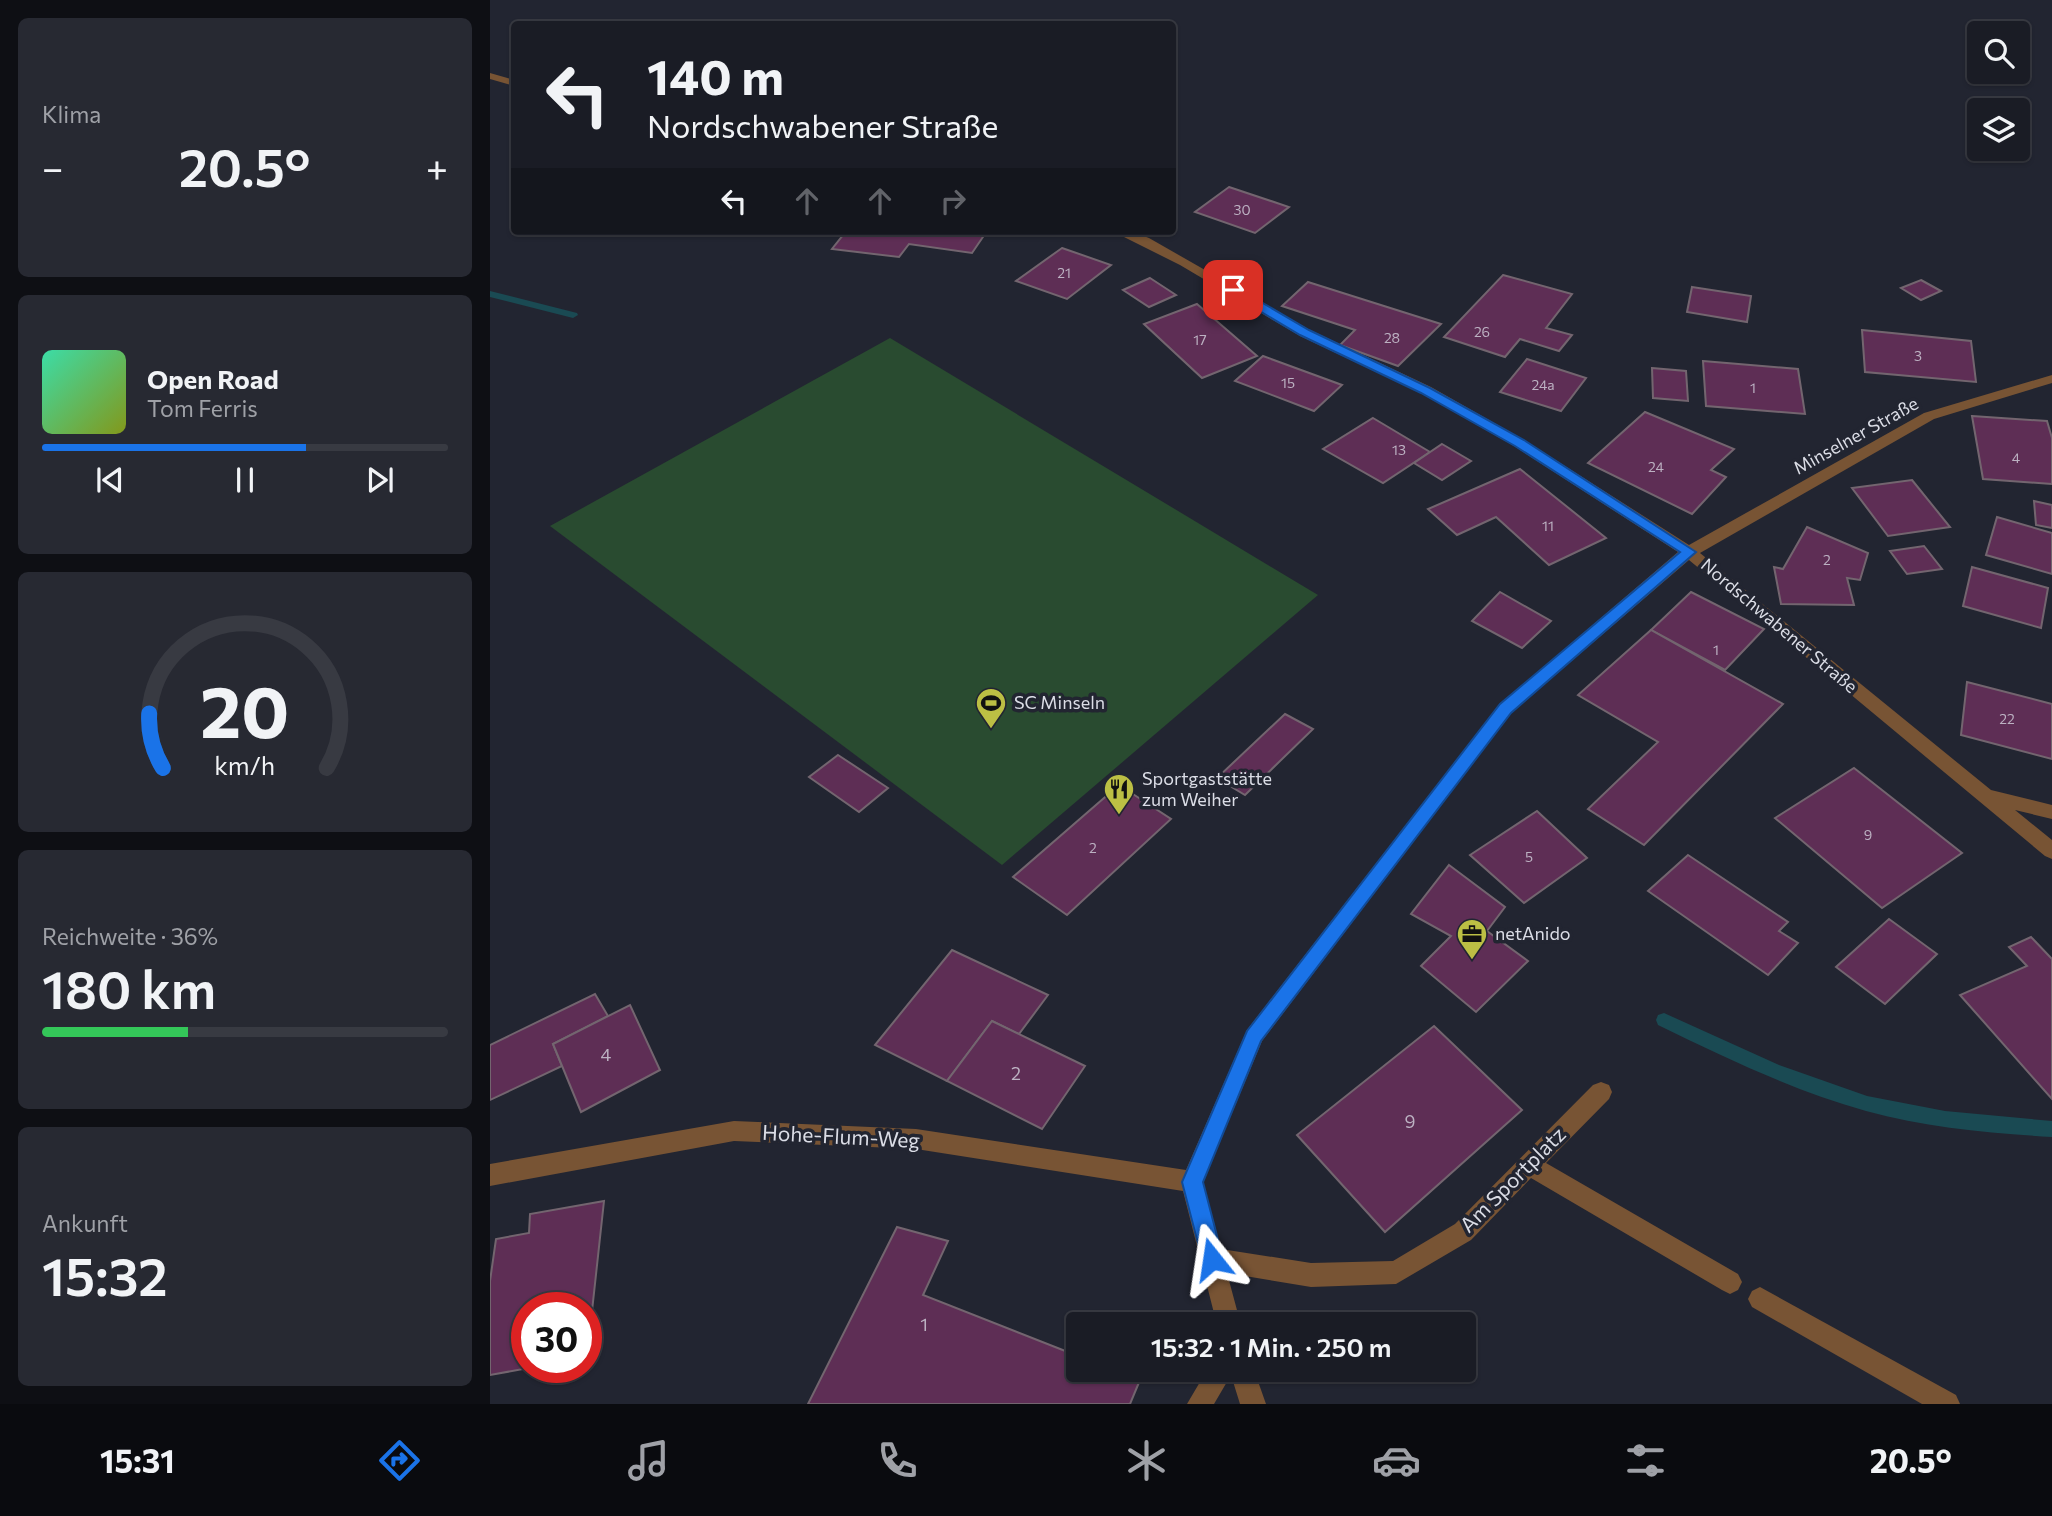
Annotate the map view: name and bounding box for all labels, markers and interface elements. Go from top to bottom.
map controls [1967,21,2030,161]
button: search [1967,21,2030,84]
text: 140 m [647,45,784,105]
icon: left [532,49,623,140]
button: layers [1967,98,2030,161]
text: Klima [42,100,101,128]
text: Nordschwabener Straße [647,105,998,145]
text: 20.5° [179,134,310,198]
text: − [42,143,64,190]
text: + [426,143,448,190]
icon: left [715,182,753,220]
icon: ahead [788,182,826,220]
icon: ahead [861,182,899,220]
icon: right [934,182,972,220]
house number: 30 [1233,201,1251,218]
pin [1203,260,1263,320]
house number: 21 [1057,264,1071,281]
icon: arrive [1214,271,1252,309]
house number: 26 [1474,323,1490,340]
house number: 28 [1384,329,1400,346]
house number: 17 [1193,331,1207,348]
house number: 3 [1914,347,1922,364]
text: Open Road [147,363,279,394]
house number: 15 [1281,374,1295,391]
house number: 24a [1531,376,1555,393]
house number: 1 [1750,379,1756,396]
street label: Minselner Straße [1789,392,1922,479]
text: Tom Ferris [147,394,258,422]
house number: 13 [1392,441,1406,458]
house number: 4 [2012,449,2021,466]
house number: 24 [1648,458,1665,475]
icon: previous [91,461,129,499]
icon: pause [226,461,264,499]
icon: next [361,461,399,499]
house number: 11 [1542,517,1554,534]
house number: 2 [1823,551,1831,568]
street label: Nordschwabener Straße [1697,553,1862,697]
house number: 1 [1713,641,1719,658]
text: 20 [200,664,290,753]
sports icon: SC Minseln [974,686,1008,730]
place label: SC Minseln [1014,691,1105,713]
house number: 22 [1999,710,2015,727]
text: km/h [215,750,275,780]
place label: Sportgaststätte zum Weiher [1142,767,1272,810]
restaurant icon: Sportgaststätte zum Weiher [1102,772,1136,816]
house number: 9 [1864,826,1872,843]
house number: 2 [1089,839,1097,856]
house number: 5 [1525,848,1533,865]
office icon: netAnido [1455,917,1489,961]
text: Reichweite · 36% [42,922,218,950]
place label: netAnido [1495,922,1571,944]
text: 180 km [42,956,216,1020]
house number: 4 [601,1043,612,1065]
house number: 2 [1011,1062,1021,1084]
house number: 9 [1405,1110,1415,1132]
street label: Hohe-Flum-Weg [762,1119,921,1152]
street label: Am Sportplatz [1454,1121,1570,1237]
text: Ankunft [42,1209,128,1237]
position arrow [1175,1222,1249,1296]
text: 15:32 [42,1243,168,1307]
speed limit sign: 30 [511,1292,602,1383]
house number: 1 [920,1313,928,1335]
text: 15:32 · 1 Min. · 250 m [1151,1331,1391,1362]
icon: directions [375,1436,424,1485]
icon: music [624,1436,673,1485]
icon: phone [873,1436,922,1485]
icon: climate [1122,1436,1171,1485]
icon: car [1372,1436,1421,1485]
icon: filters [1621,1436,1670,1485]
text: 15:31 [100,1440,175,1480]
text: 20.5° [1870,1440,1952,1480]

